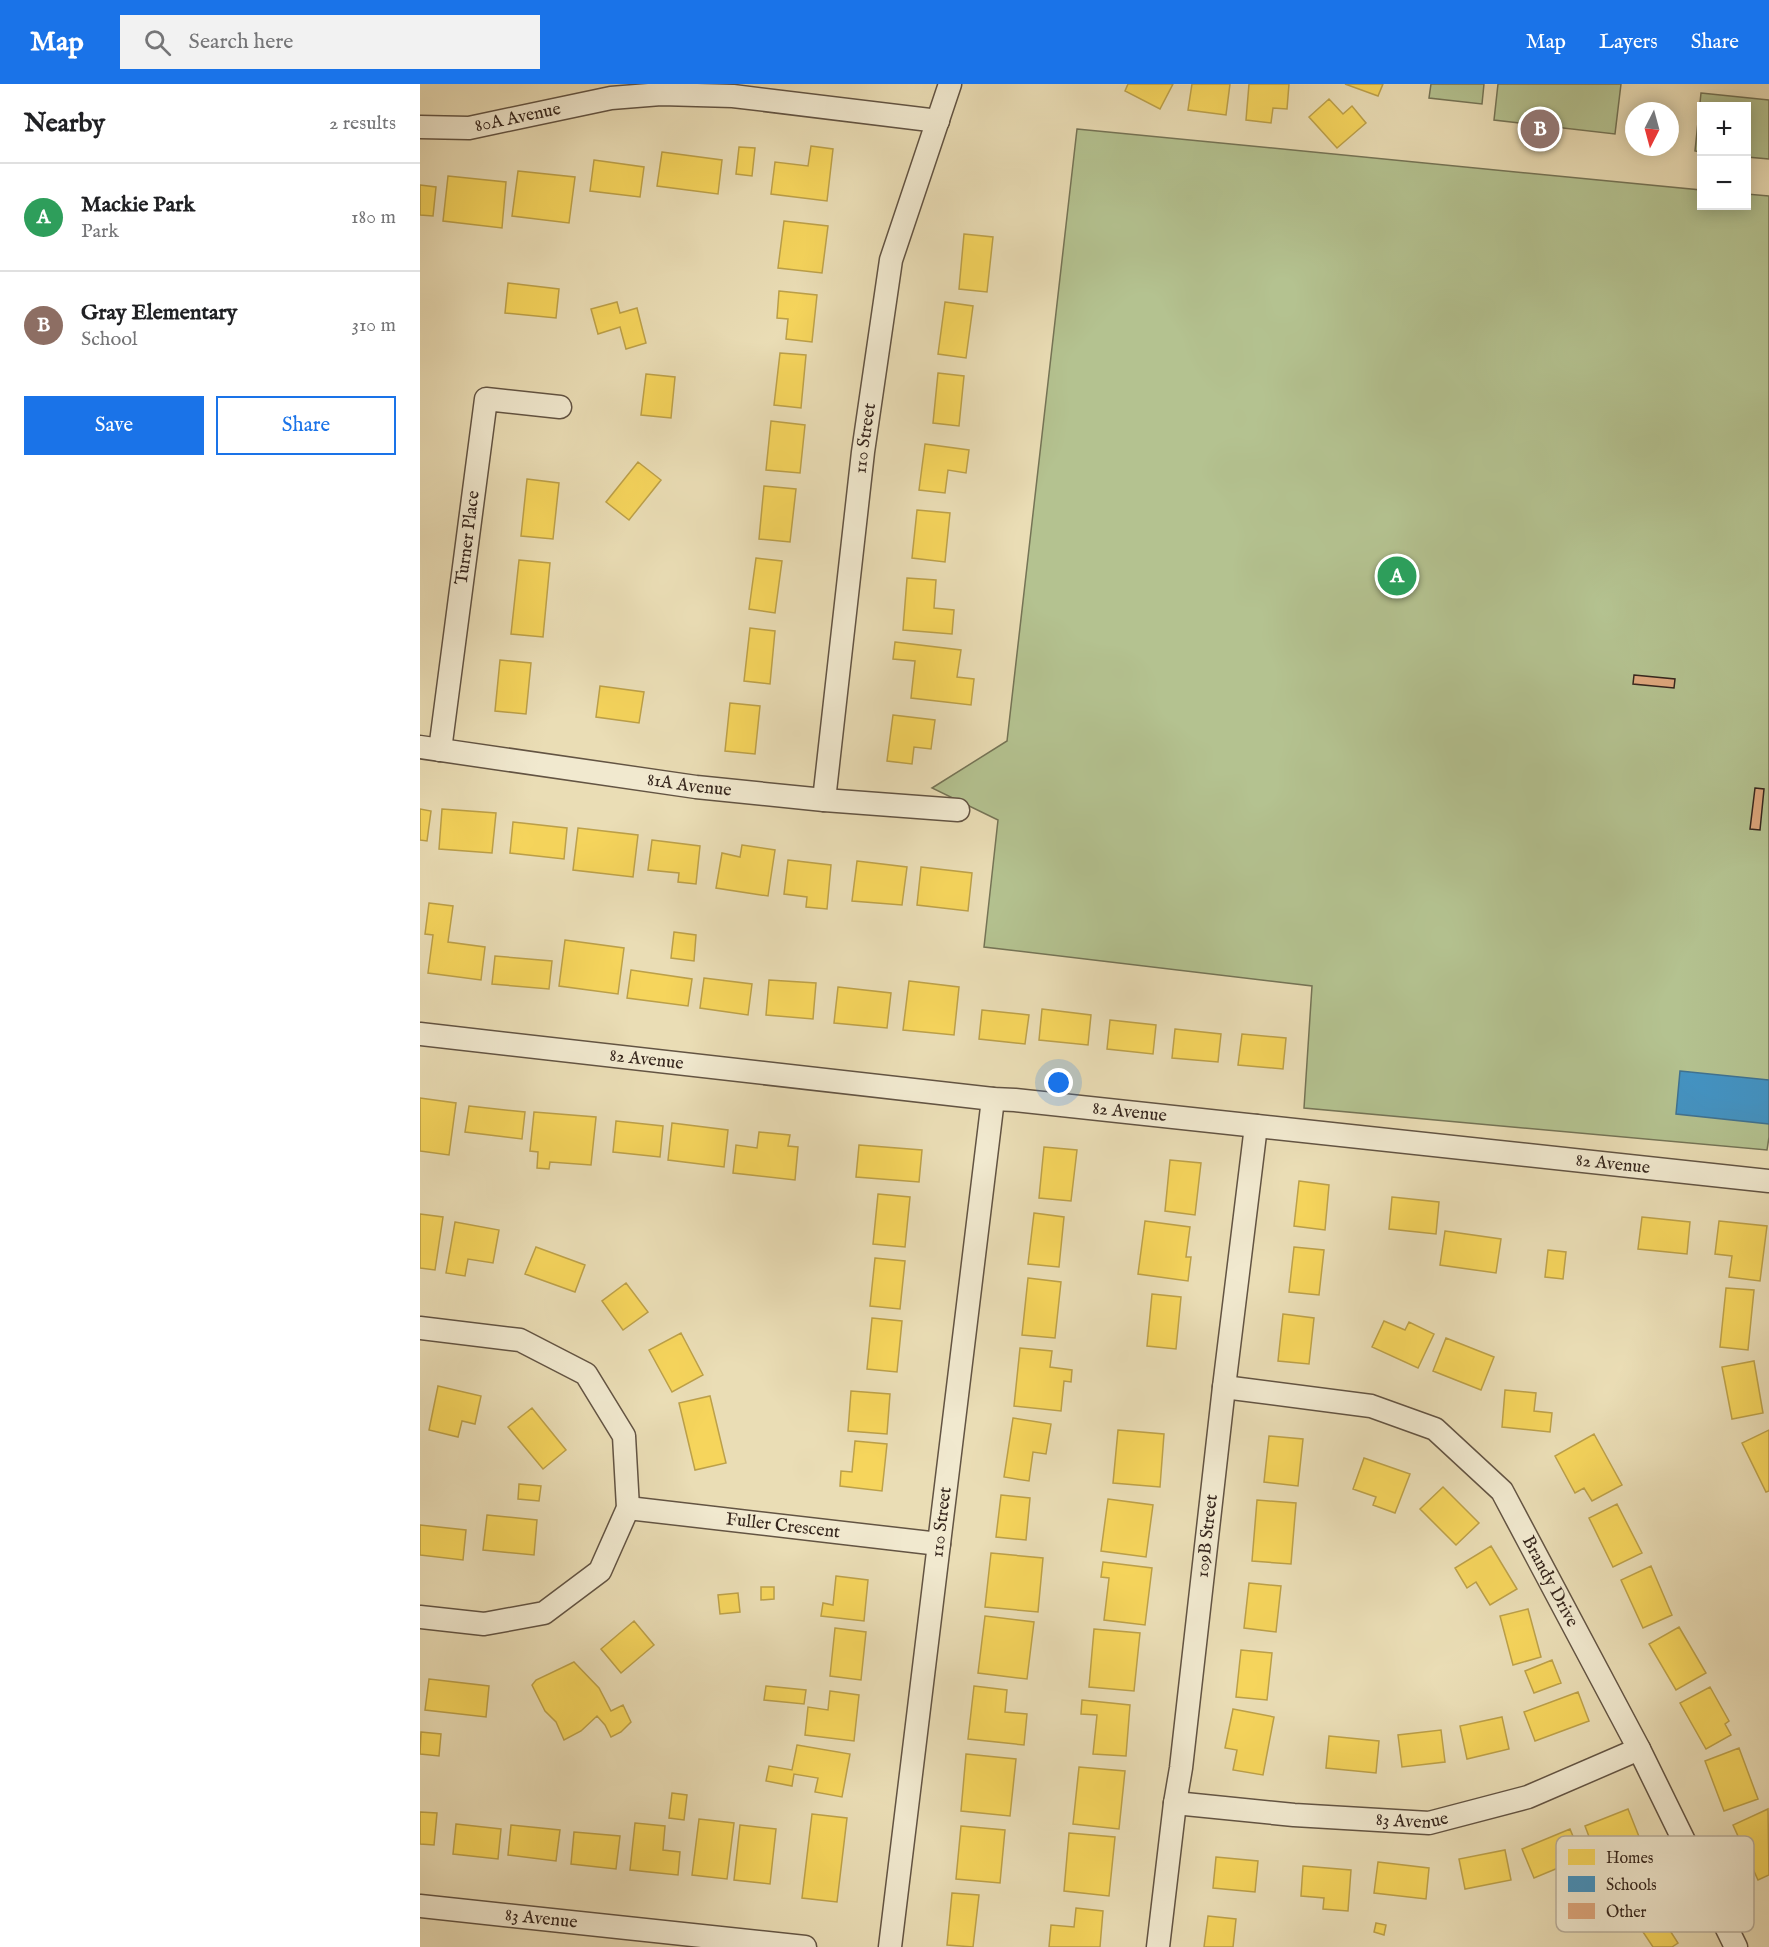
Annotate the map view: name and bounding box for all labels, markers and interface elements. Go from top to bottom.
search box [120,15,540,69]
text: Map [30,25,84,60]
icon: search [141,26,174,59]
text: Search here [189,28,293,56]
text: Map [1526,29,1566,56]
text: Layers [1599,29,1658,56]
text: Share [1691,29,1739,56]
street label: 80A Avenue [473,97,563,138]
north arrow [1625,102,1679,156]
map controls [1697,102,1751,210]
button: + [1697,102,1751,156]
pin: B [1520,106,1560,152]
text: Nearby [24,107,105,140]
text: 2 results [329,111,396,136]
button: − [1697,156,1751,210]
text: Mackie Park [81,191,195,219]
text: A [37,205,50,230]
text: 180 m [351,205,396,230]
text: Park [81,219,119,244]
text: Gray Elementary [81,299,237,327]
text: B [37,313,50,338]
text: 310 m [352,313,396,338]
text: School [81,327,137,352]
button: Save [24,396,204,455]
button: Share [216,396,396,455]
street label: 110 Street [849,402,881,475]
street label: Turner Place [450,489,485,586]
pin: A [1378,554,1416,598]
street label: 81A Avenue [646,769,733,802]
street label: 82 Avenue [608,1044,685,1075]
your location [1044,1068,1073,1097]
street label: 82 Avenue [1091,1097,1168,1128]
street label: 82 Avenue [1575,1149,1651,1180]
street label: 110 Street [926,1486,957,1559]
street label: 109B Street [1191,1493,1223,1579]
street label: Fuller Crescent [725,1508,841,1544]
street label: Brandy Drive [1516,1532,1584,1631]
street label: 83 Avenue [1375,1807,1451,1835]
legend [1556,1836,1754,1932]
text: Homes [1606,1849,1654,1869]
text: Schools [1606,1876,1657,1896]
text: Other [1606,1903,1647,1923]
street label: 83 Avenue [504,1904,579,1934]

